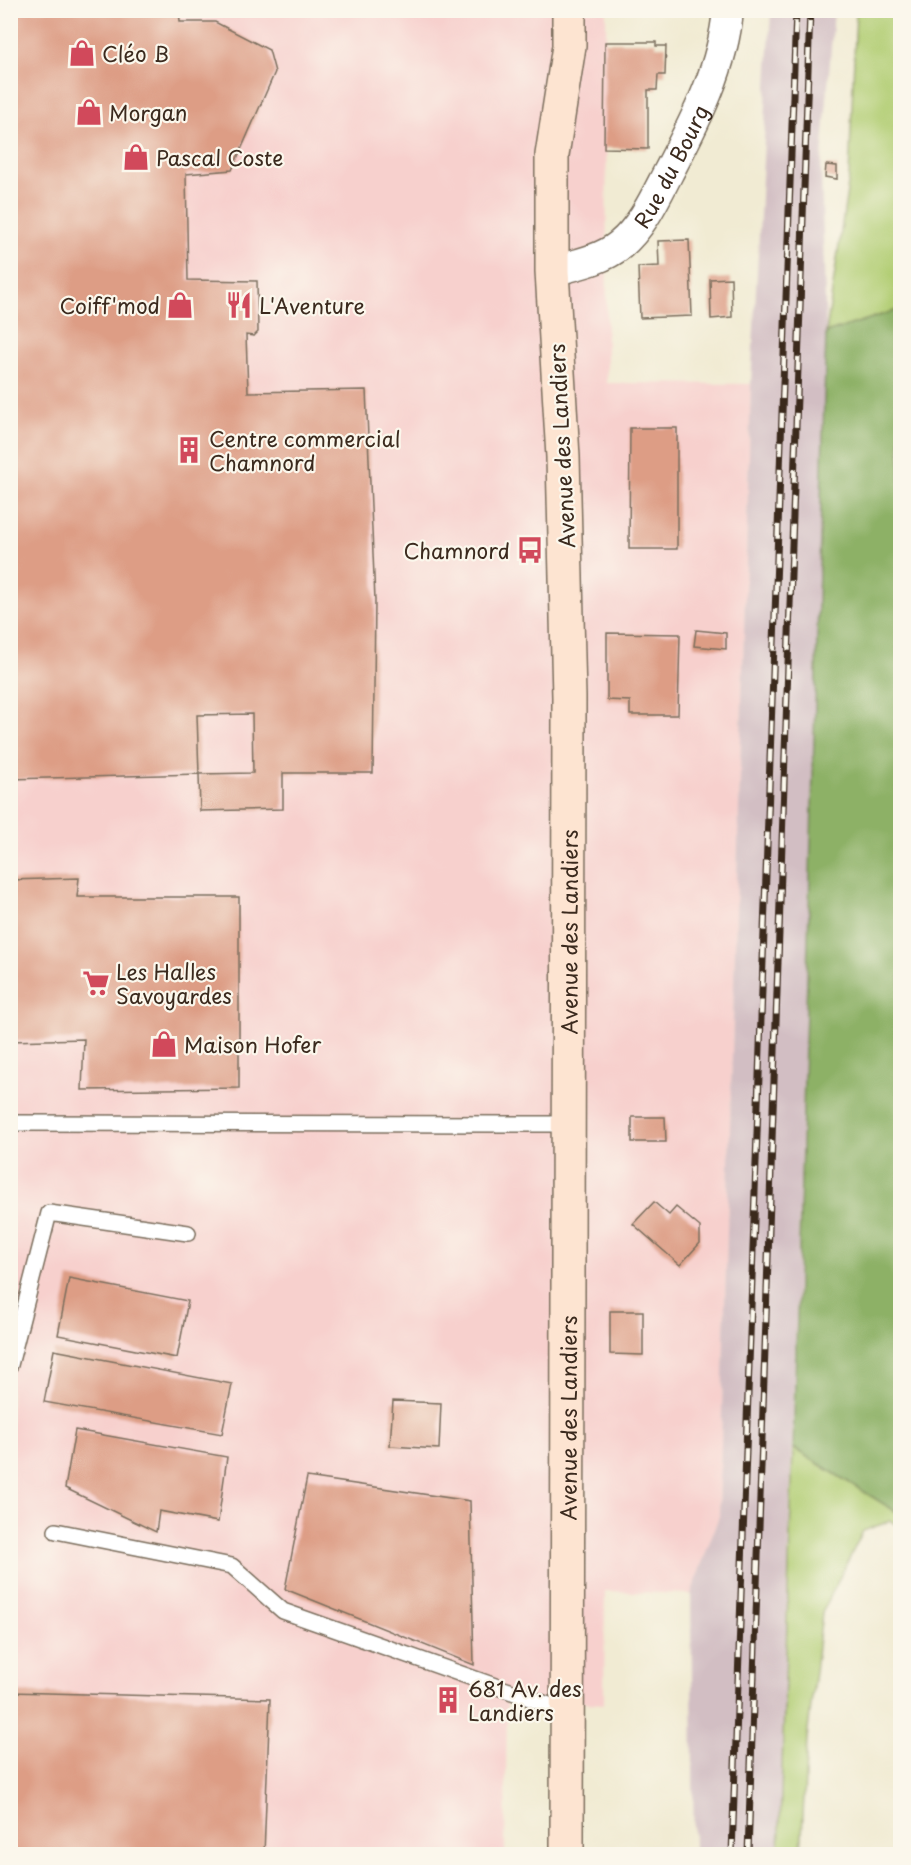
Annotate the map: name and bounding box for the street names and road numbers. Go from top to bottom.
street label: Rue du Bourg [625,99,716,234]
street label: Avenue des Landiers [540,343,582,549]
street label: Avenue des Landiers [552,829,585,1035]
street label: Avenue des Landiers [552,1315,584,1521]

